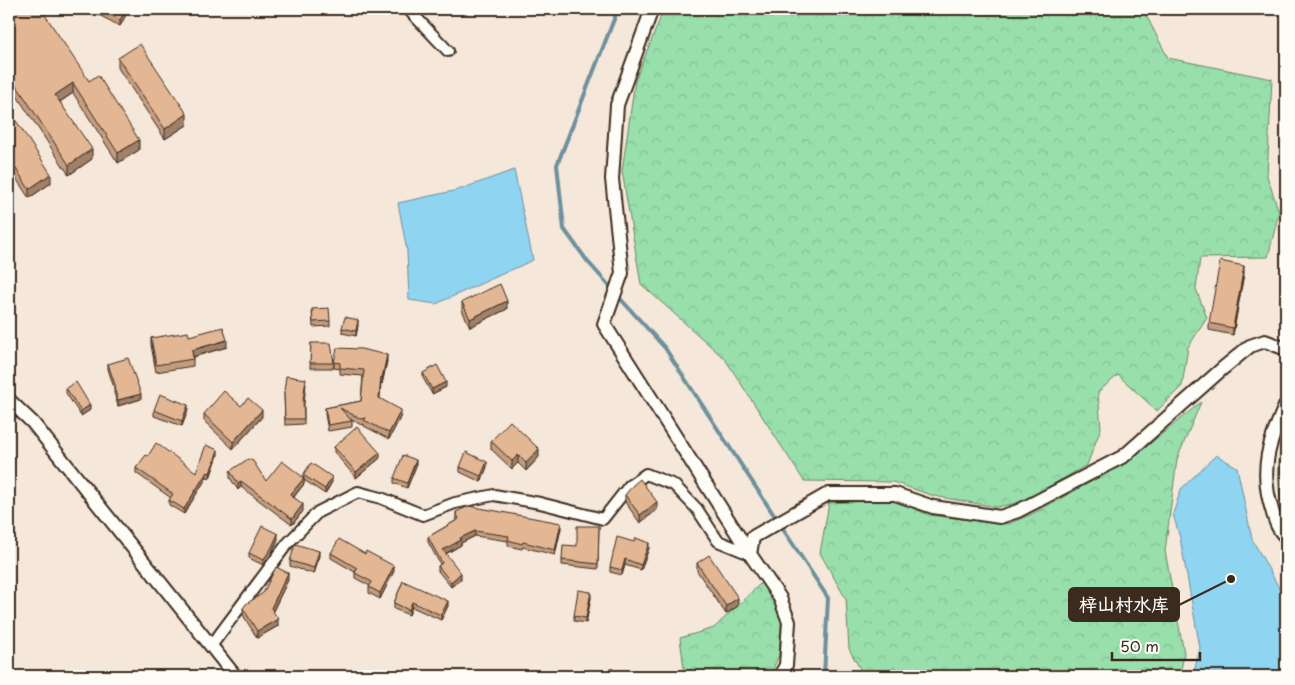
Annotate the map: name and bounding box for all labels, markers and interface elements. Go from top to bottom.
callout: 梓山村水库 [1069,588,1179,621]
text: 梓山村水库 [1079,590,1169,617]
scale bar [1112,630,1200,662]
text: 50 m [1120,634,1159,657]

